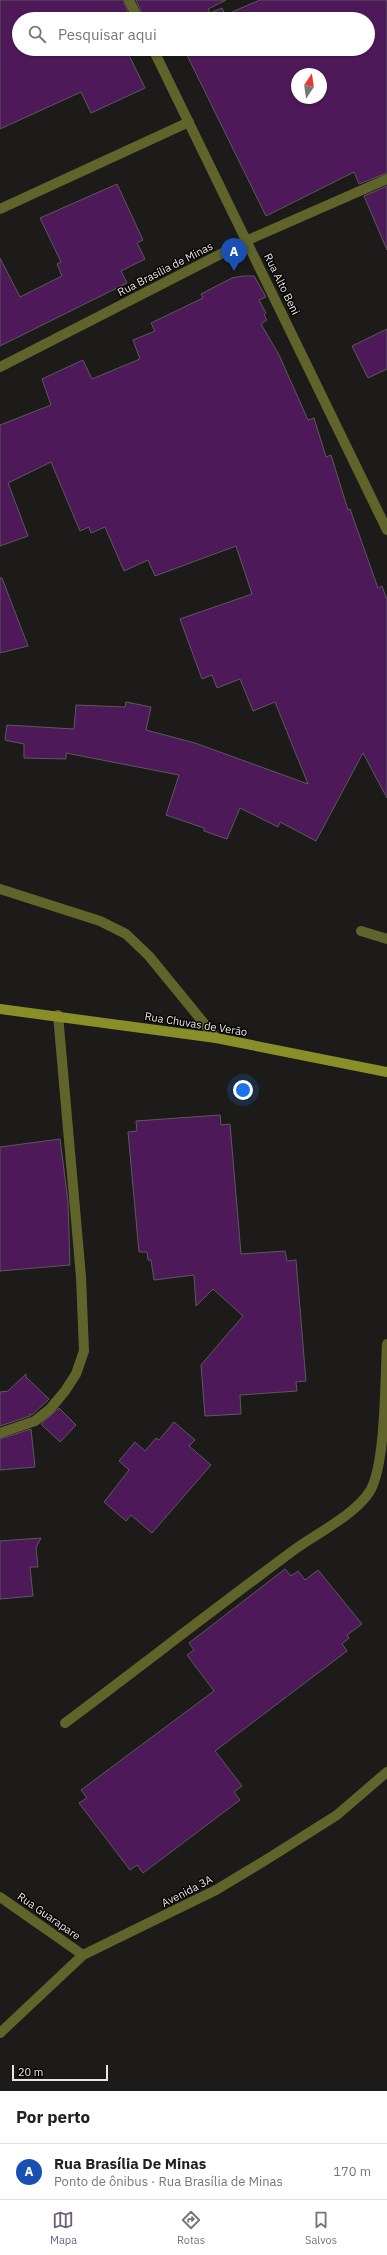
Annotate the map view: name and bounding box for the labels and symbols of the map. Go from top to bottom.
north arrow [291,68,327,104]
pin: A [221,238,247,271]
street label: Rua Brasília de Minas [115,239,215,299]
street label: Rua Alto Beni [261,251,303,317]
street label: Rua Chuvas de Verão [144,1009,248,1039]
your location [233,1080,253,1100]
street label: Avenida 3A [159,1872,215,1910]
street label: Rua Guarapare [15,1889,83,1943]
scale bar [12,2063,108,2082]

